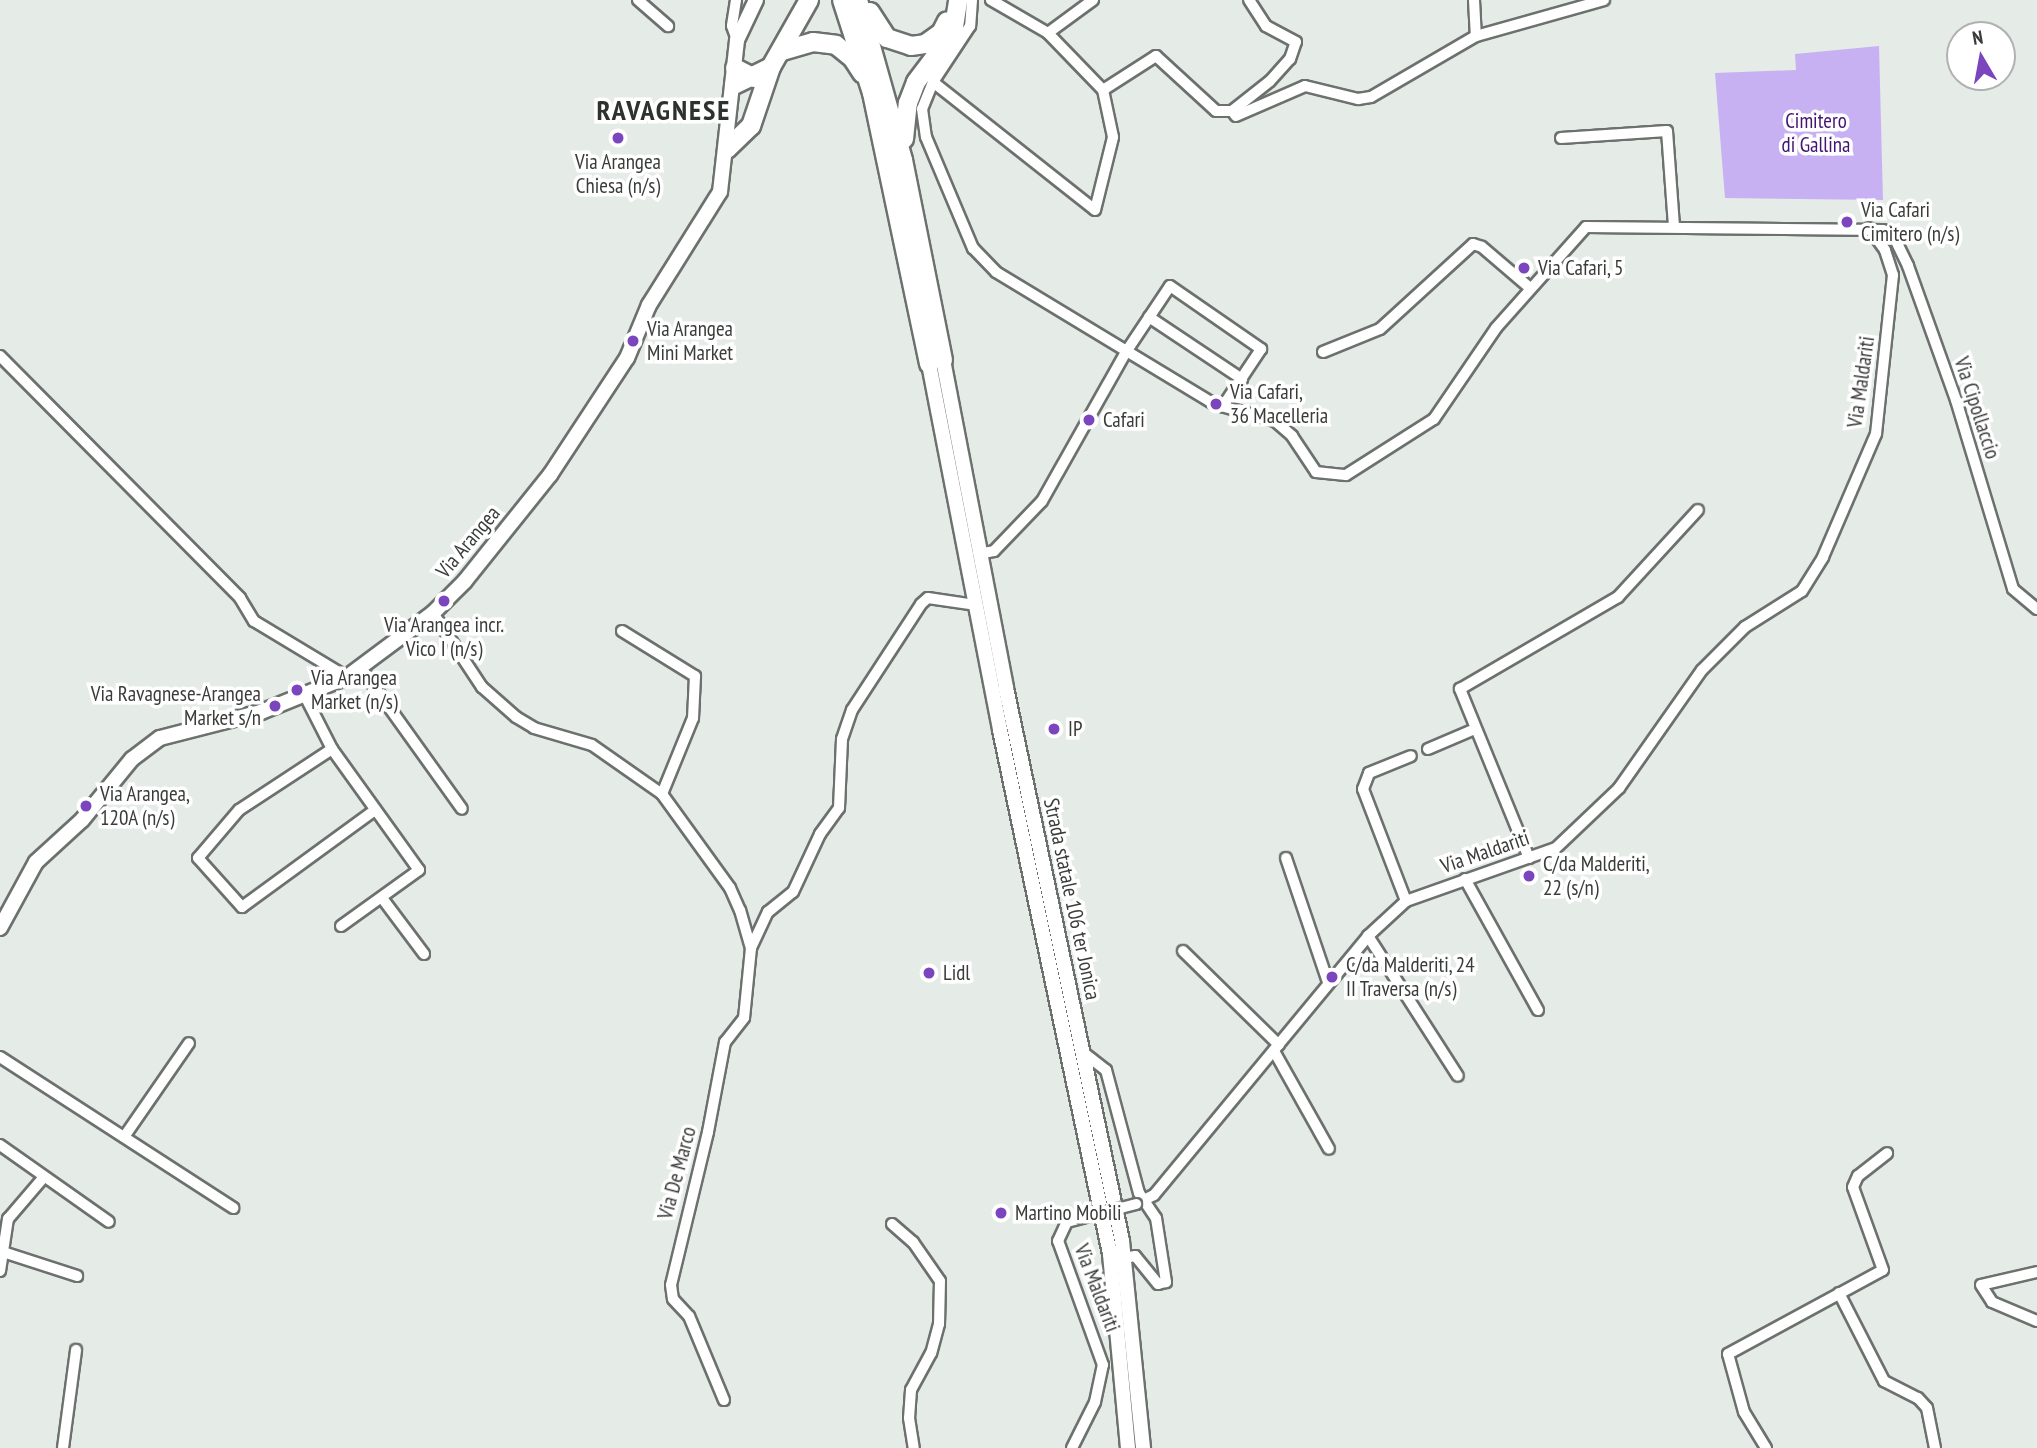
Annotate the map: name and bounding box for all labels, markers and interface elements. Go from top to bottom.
north arrow [1946,21,2016,91]
text: N [1971,25,1985,50]
district label: RAVAGNESE [598,93,730,127]
park label: Cimitero di Gallina [1782,108,1850,158]
marker: Via Arangea Chiesa (n/s) [610,130,626,146]
place label: Via Arangea Chiesa (n/s) [575,149,661,199]
place label: Via Cafari Cimitero (n/s) [1861,197,1959,247]
marker: Via Cafari Cimitero (n/s) [1839,214,1855,230]
place label: Via Cafari, 5 [1538,255,1625,281]
marker: Via Cafari, 5 [1516,260,1532,276]
place label: Via Arangea Mini Market [647,316,734,366]
marker: Via Arangea Mini Market [625,333,641,349]
street label: Via Maldariti [1842,335,1880,429]
street label: Via Cipollaccio [1949,354,2005,462]
place label: Via Cafari, 36 Macelleria [1230,379,1328,429]
marker: Via Cafari, 36 Macelleria [1208,396,1224,412]
place label: Cafari [1103,407,1145,433]
marker: Cafari [1081,412,1097,428]
street label: Via Arangea [431,501,505,583]
marker: Via Arangea incr. Vico I (n/s) [436,593,452,609]
place label: Via Arangea incr. Vico I (n/s) [384,612,504,662]
place label: Via Arangea Market (n/s) [311,665,398,715]
place label: Via Ravagnese-Arangea Market s/n [91,681,261,731]
marker: Via Arangea Market (n/s) [289,682,305,698]
marker: Via Ravagnese-Arangea Market s/n [267,698,283,714]
place label: IP [1068,716,1082,742]
marker: IP [1046,721,1062,737]
place label: Via Arangea, 120A (n/s) [100,781,190,831]
street label: Strada statale 106 ter Jonica [1038,796,1106,1002]
marker: Via Arangea, 120A (n/s) [78,798,94,814]
street label: Via Maldariti [1437,825,1533,879]
place label: C/da Malderiti, 22 (s/n) [1543,851,1650,901]
marker: C/da Malderiti, 22 (s/n) [1521,868,1537,884]
place label: C/da Malderiti, 24 II Traversa (n/s) [1346,952,1476,1002]
place label: Lidl [943,960,970,986]
marker: Lidl [921,965,937,981]
marker: C/da Malderiti, 24 II Traversa (n/s) [1324,969,1340,985]
street label: Via De Marco [653,1124,701,1222]
place label: Martino Mobili [1015,1200,1122,1226]
marker: Martino Mobili [993,1205,1009,1221]
street label: Via Maldariti [1069,1241,1125,1335]

